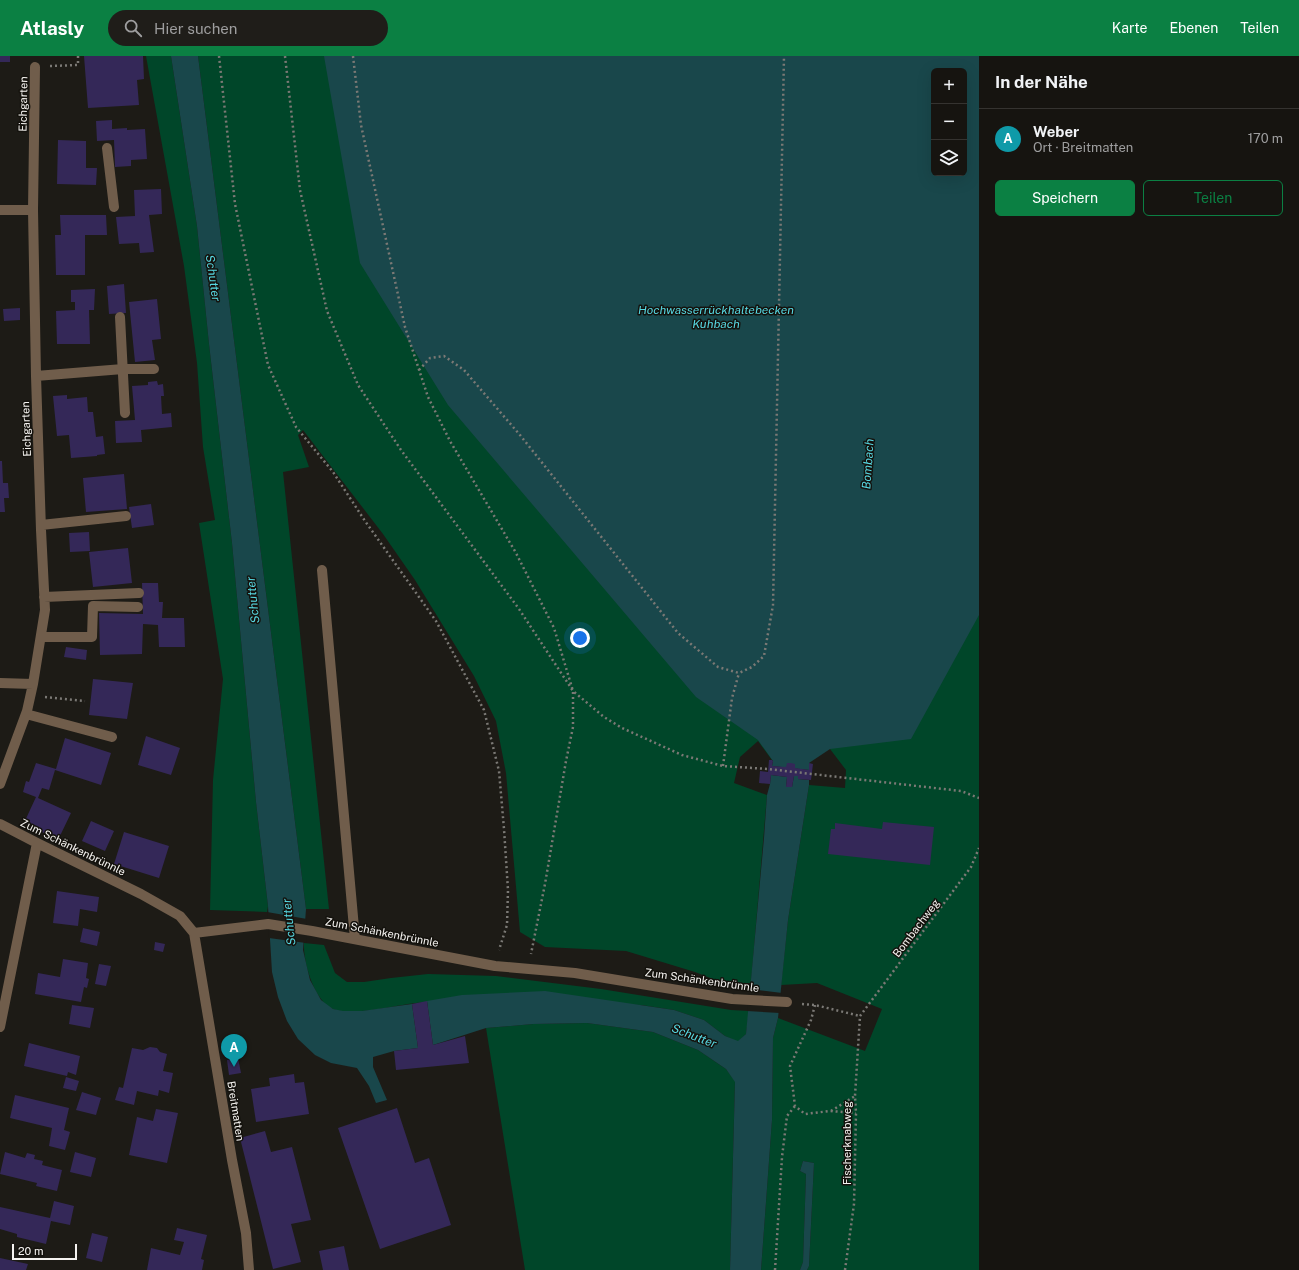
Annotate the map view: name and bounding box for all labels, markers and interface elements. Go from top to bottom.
search box [108,10,388,46]
text: Atlasly [20,17,84,39]
icon: search [122,17,144,39]
text: Hier suchen [154,20,237,37]
text: Karte [1112,20,1147,36]
text: Ebenen [1169,20,1218,36]
text: Teilen [1240,20,1279,36]
map controls [931,68,967,176]
button: + [931,68,967,104]
text: In der Nähe [995,72,1088,92]
street label: Eichgarten [17,76,29,132]
button: − [931,104,967,140]
text: Weber [1033,123,1079,140]
text: A [1003,131,1013,146]
text: 170 m [1248,131,1283,146]
button: layers [931,140,967,176]
text: Ort · Breitmatten [1033,140,1133,155]
button: Speichern [995,180,1135,216]
button: Teilen [1143,180,1283,216]
water label: Schutter [203,254,223,303]
water label: Hochwasserrückhaltebecken Kuhbach [638,303,794,331]
street label: Eichgarten [19,401,33,457]
water label: Bombach [859,438,877,490]
water label: Schutter [244,575,262,624]
your location [570,628,590,648]
street label: Zum Schänkenbrünnle [18,816,128,878]
water label: Schutter [280,897,298,946]
street label: Bombachweg [890,897,942,959]
street label: Zum Schänkenbrünnle [324,915,440,949]
street label: Zum Schänkenbrünnle [644,966,760,994]
water label: Schutter [670,1021,719,1051]
pin: A [221,1034,247,1067]
street label: Breitmatten [225,1080,247,1142]
street label: Fischerknabweg [841,1101,853,1185]
scale bar [12,1242,77,1261]
text: 20 m [18,1245,43,1257]

